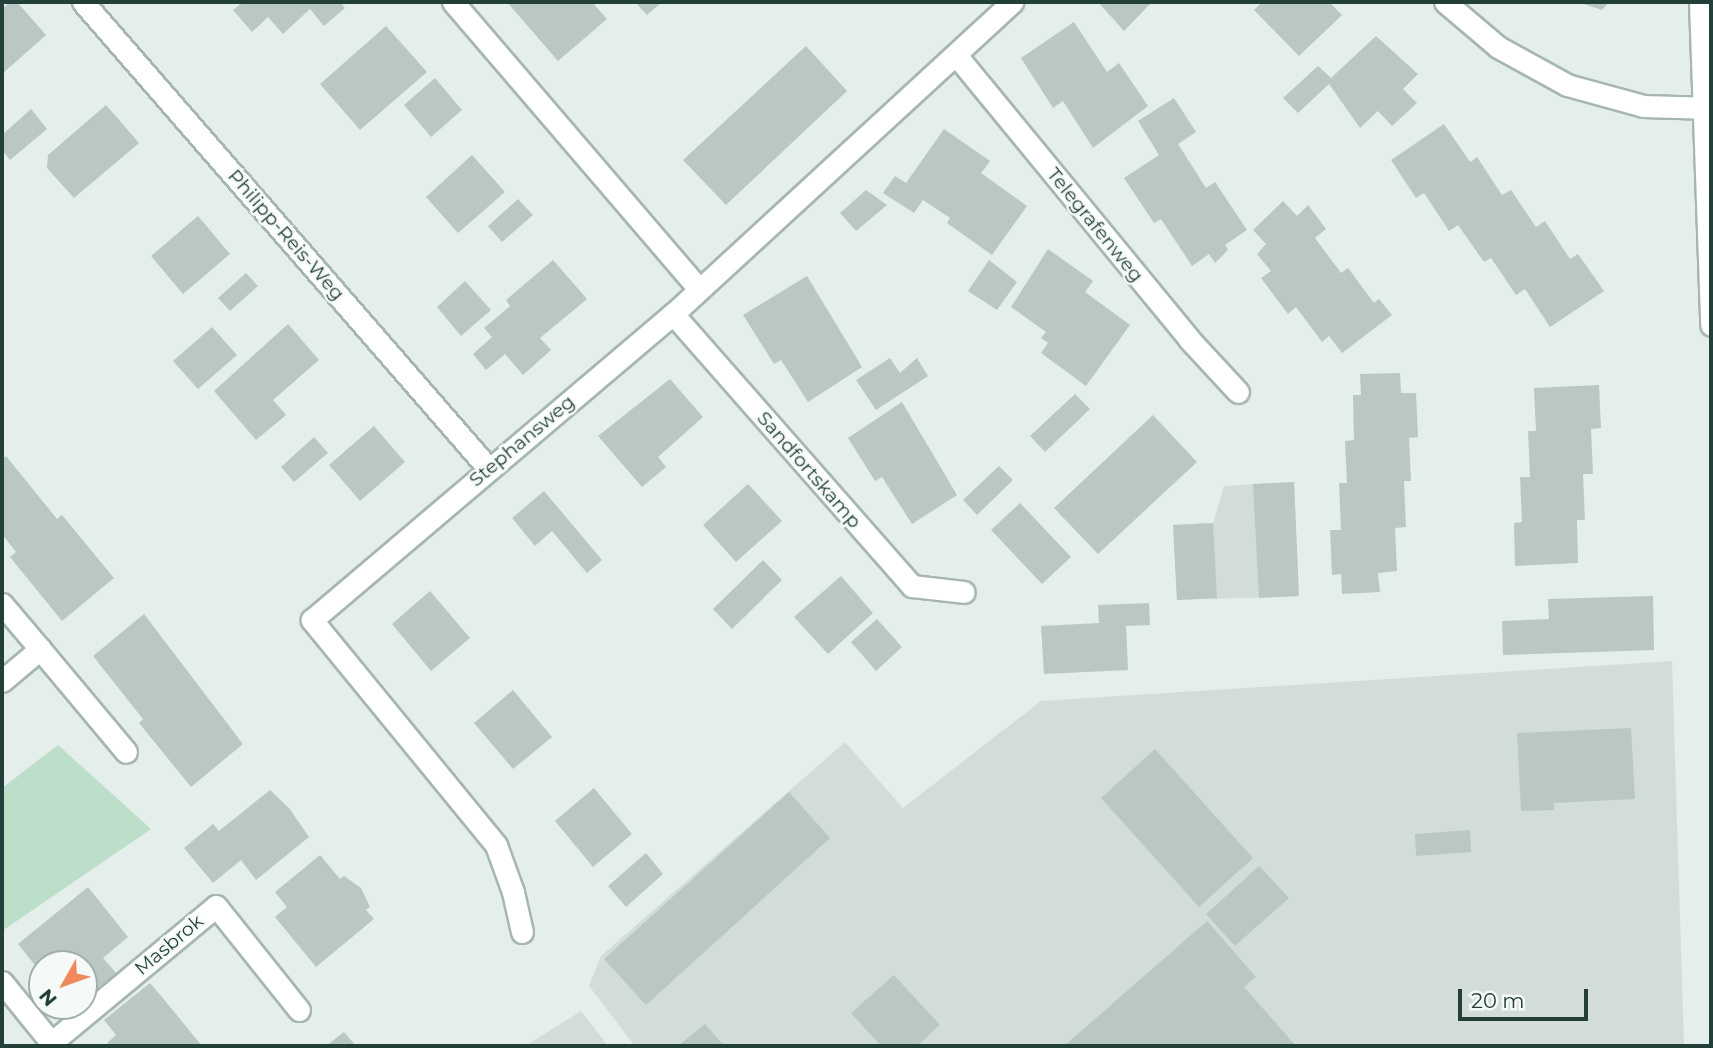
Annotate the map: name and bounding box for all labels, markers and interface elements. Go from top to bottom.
street label: Telegrafenweg [1042,163,1148,287]
street label: Philipp-Reis-Weg [223,165,349,305]
street label: Stephansweg [465,390,579,492]
street label: Sandfortskamp [752,407,866,533]
street label: Masbrok [130,910,208,980]
north arrow [28,950,98,1020]
scale bar [1461,974,1590,1018]
text: N [34,984,62,1011]
text: 20 m [1471,988,1525,1013]

